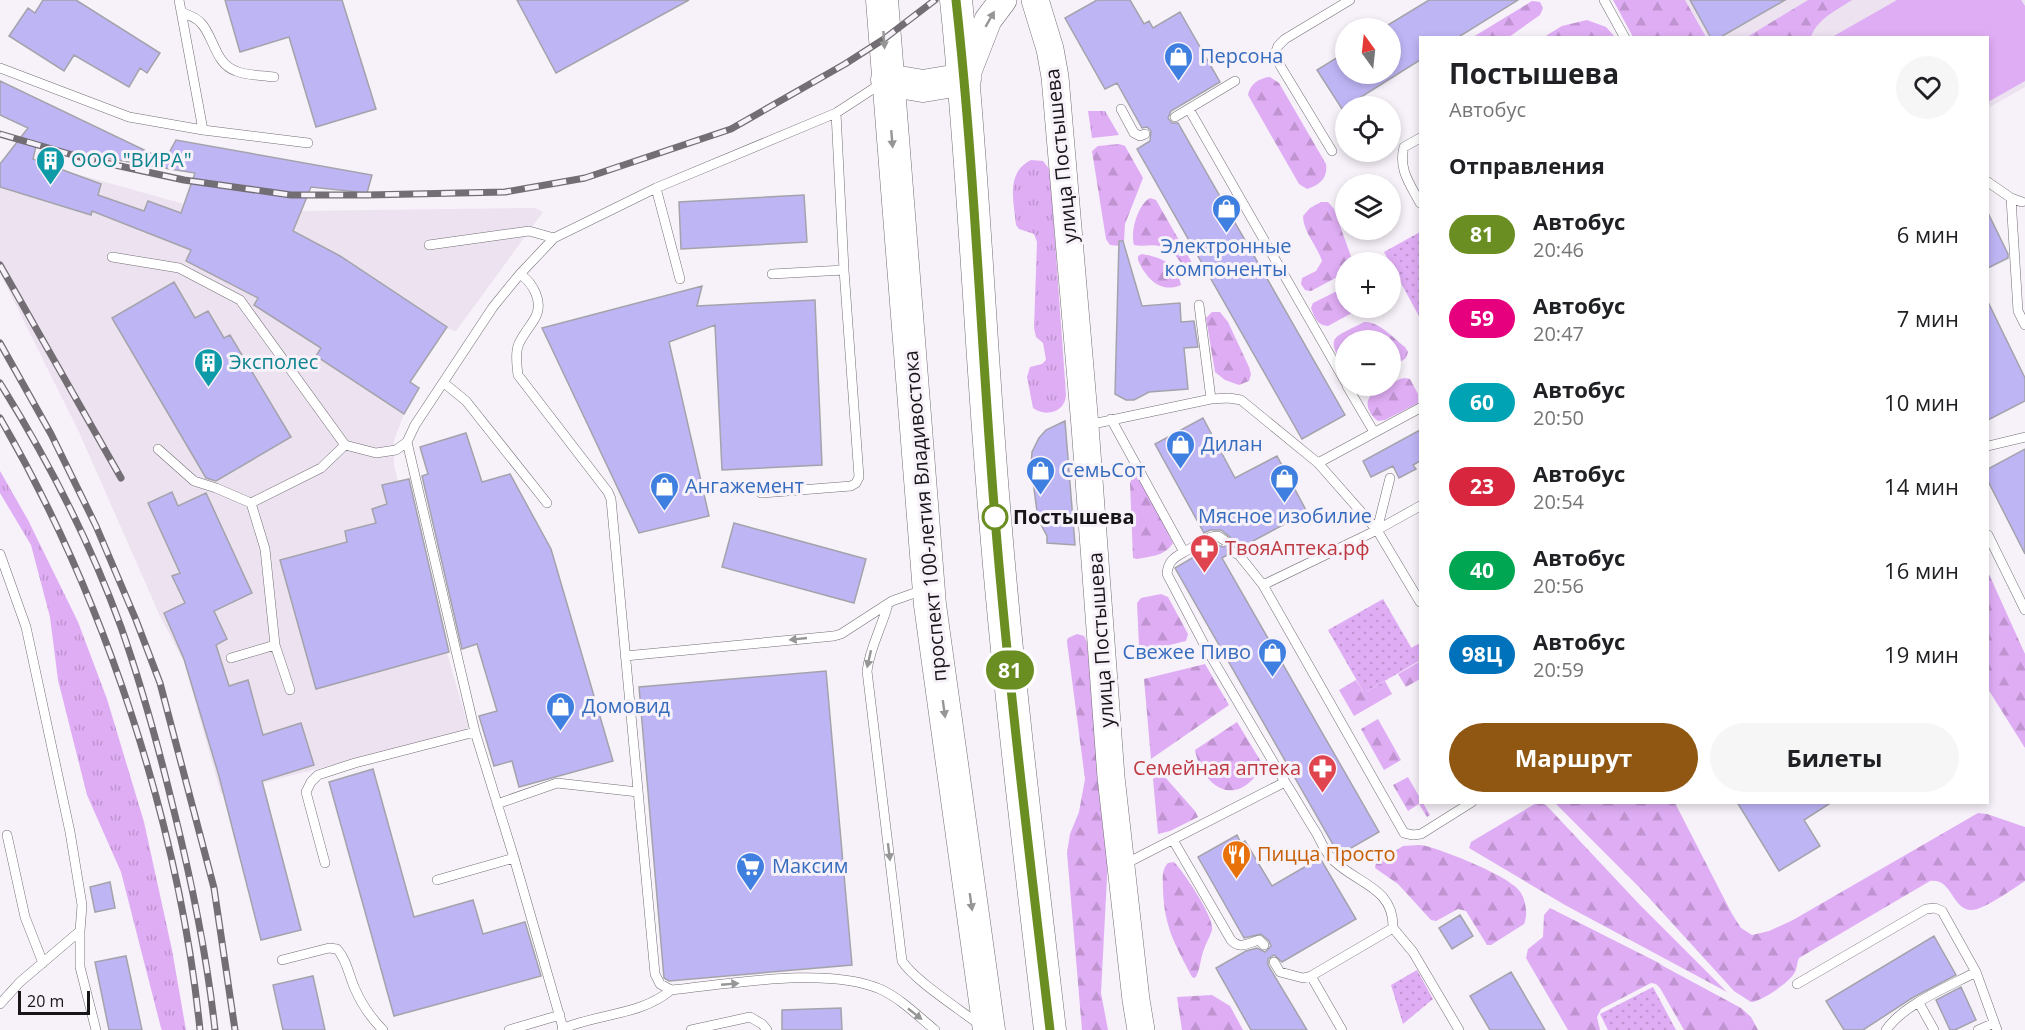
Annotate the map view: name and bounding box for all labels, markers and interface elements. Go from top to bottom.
one-way arrow [985,10,995,27]
north arrow [1335,18,1401,84]
map controls [1335,18,1401,396]
one-way arrow [880,31,889,50]
shop icon: Персона [1163,40,1195,82]
place label: Персона [1200,42,1283,69]
text: Постышева [1449,54,1619,92]
button: heart [1896,56,1959,119]
street label: улица Постышева [1038,67,1083,245]
button: locate [1335,96,1401,162]
text: Автобус [1449,96,1526,123]
one-way arrow [887,129,896,148]
building icon: ООО "ВИРА" [34,144,66,186]
place label: ООО "ВИРА" [71,146,192,173]
text: Отправления [1449,150,1605,180]
button: layers [1335,174,1401,240]
shop icon: Электронные компоненты [1210,192,1242,234]
text: Автобус [1533,206,1625,236]
text: 6 мин [1897,219,1959,249]
text: 81 [1470,220,1494,248]
place label: Электронные компоненты [1160,232,1292,282]
text: 20:46 [1533,236,1584,263]
button: + [1335,252,1401,318]
text: Автобус [1533,290,1625,320]
text: 7 мин [1897,303,1959,333]
text: 59 [1470,304,1494,332]
text: 20:47 [1533,320,1584,347]
button: − [1335,330,1401,396]
building icon: Эксполес [192,346,224,388]
place label: Эксполес [229,348,318,375]
street label: проспект 100-летия Владивостока [897,349,952,683]
text: Автобус [1533,374,1625,404]
text: 10 мин [1884,387,1959,417]
text: 60 [1470,388,1494,416]
text: 20:50 [1533,404,1584,431]
shop icon: Дилан [1164,428,1196,470]
place label: Дилан [1201,430,1263,457]
shop icon: СемьСот [1024,454,1056,496]
place label: СемьСот [1061,456,1145,483]
text: Автобус [1533,458,1625,488]
shop icon: Мясное изобилие [1269,462,1301,504]
shop icon: Ангажемент [648,470,680,512]
text: 14 мин [1884,471,1959,501]
place label: Ангажемент [685,472,804,499]
text: 23 [1470,472,1494,500]
text: 20:54 [1533,488,1584,515]
place label: Мясное изобилие [1198,502,1372,529]
place label: Постышева [1013,503,1135,530]
marker: Постышева [982,504,1008,530]
pharmacy icon: ТвояАптека.рф [1188,532,1220,574]
place label: ТвояАптека.рф [1225,534,1370,561]
text: Автобус [1533,542,1625,572]
street label: улица Постышева [1081,552,1120,729]
text: 16 мин [1884,555,1959,585]
text: 40 [1470,556,1494,584]
text: 20:56 [1533,572,1584,599]
text: Автобус [1533,626,1625,656]
one-way arrow [788,634,807,644]
shop icon: Свежее Пиво [1256,636,1288,678]
place label: Свежее Пиво [1123,638,1251,665]
text: 19 мин [1884,639,1959,669]
text: 98Ц [1462,640,1502,668]
one-way arrow [864,650,874,668]
line badge: 81 [983,650,1037,690]
text: 81 [998,656,1022,684]
text: 20:59 [1533,656,1584,683]
shop icon: Домовид [545,690,577,732]
place label: Домовид [582,692,671,719]
one-way arrow [939,700,948,719]
button: Маршрут [1449,723,1698,792]
button: Билеты [1710,723,1959,792]
pharmacy icon: Семейная аптека [1306,752,1338,794]
place label: Семейная аптека [1133,754,1301,781]
restaurant icon: Пицца Просто [1220,838,1252,880]
place label: Пицца Просто [1257,840,1395,867]
one-way arrow [884,843,894,862]
supermarket icon: Максим [735,850,767,892]
place label: Максим [772,852,848,879]
one-way arrow [966,893,975,912]
one-way arrow [720,979,739,989]
scale bar [18,988,90,1016]
text: 20 m [27,990,64,1012]
one-way arrow [907,1007,922,1019]

